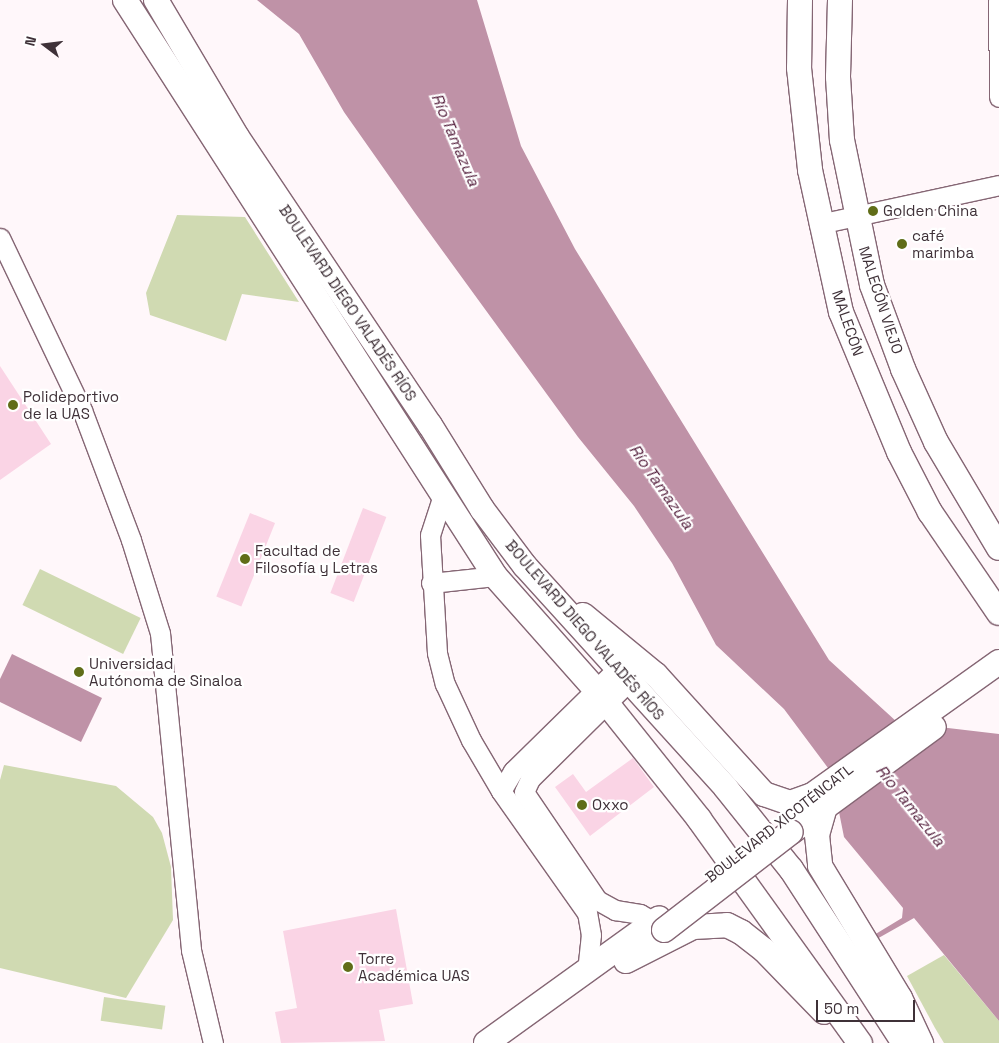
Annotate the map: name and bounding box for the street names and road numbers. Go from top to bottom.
street label: BOULEVARD DIEGO VALADÉS RÍOS [275,201,421,405]
street label: MALECÓN VIEJO [855,244,907,356]
street label: MALECÓN [828,288,868,358]
street label: BOULEVARD DIEGO VALADÉS RÍOS [502,536,668,724]
street label: BOULEVARD XICOTÉNCATL [702,760,856,886]

